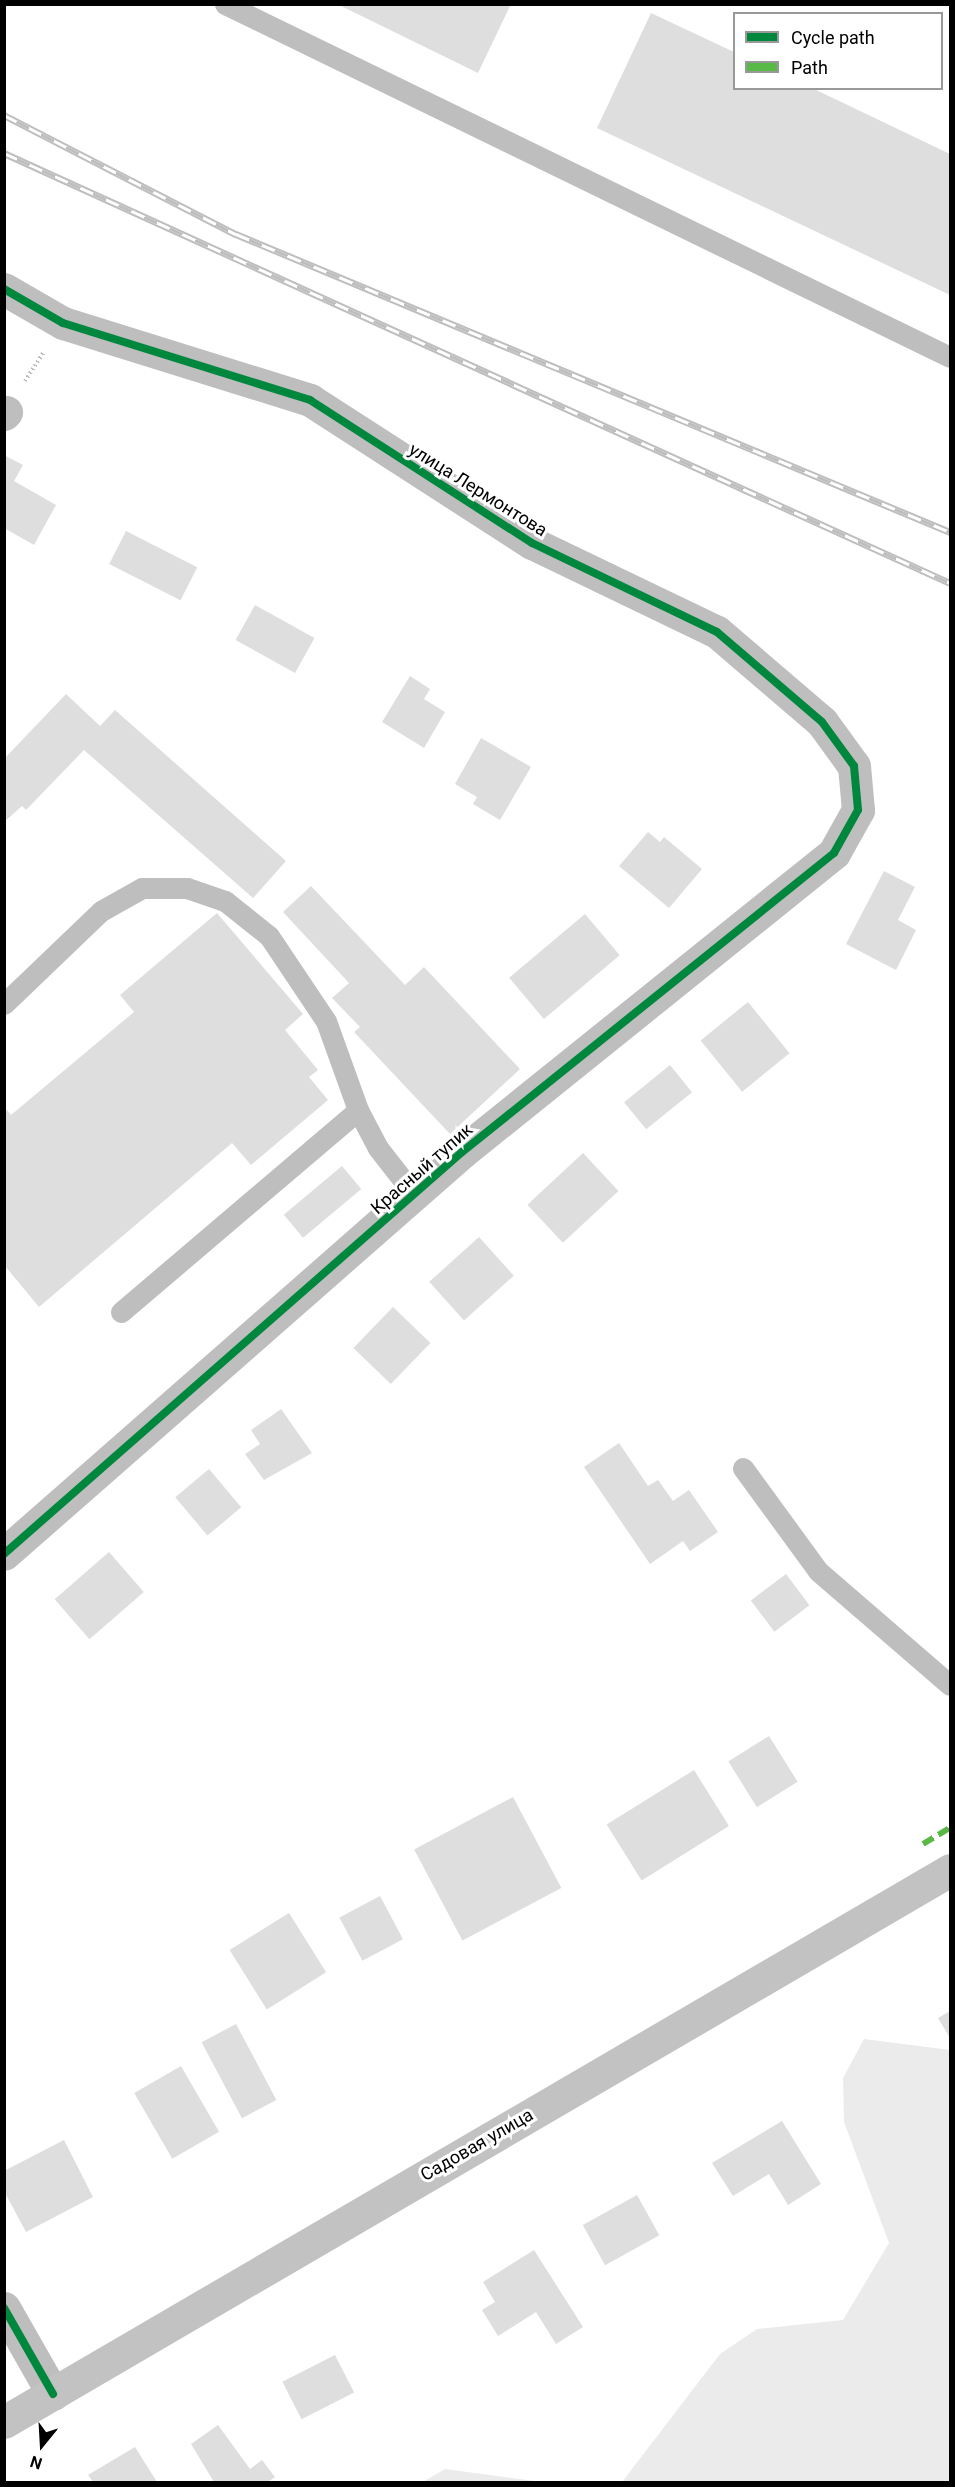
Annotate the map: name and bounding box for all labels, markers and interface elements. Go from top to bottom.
legend [733,12,943,90]
text: Cycle path [791,27,875,48]
text: Path [791,57,828,78]
street label: улица Лермонтова [405,439,551,541]
street label: Красный тупик [367,1119,477,1219]
street label: Садовая улица [417,2104,537,2186]
north arrow [12,2415,72,2475]
text: N [28,2452,45,2473]

